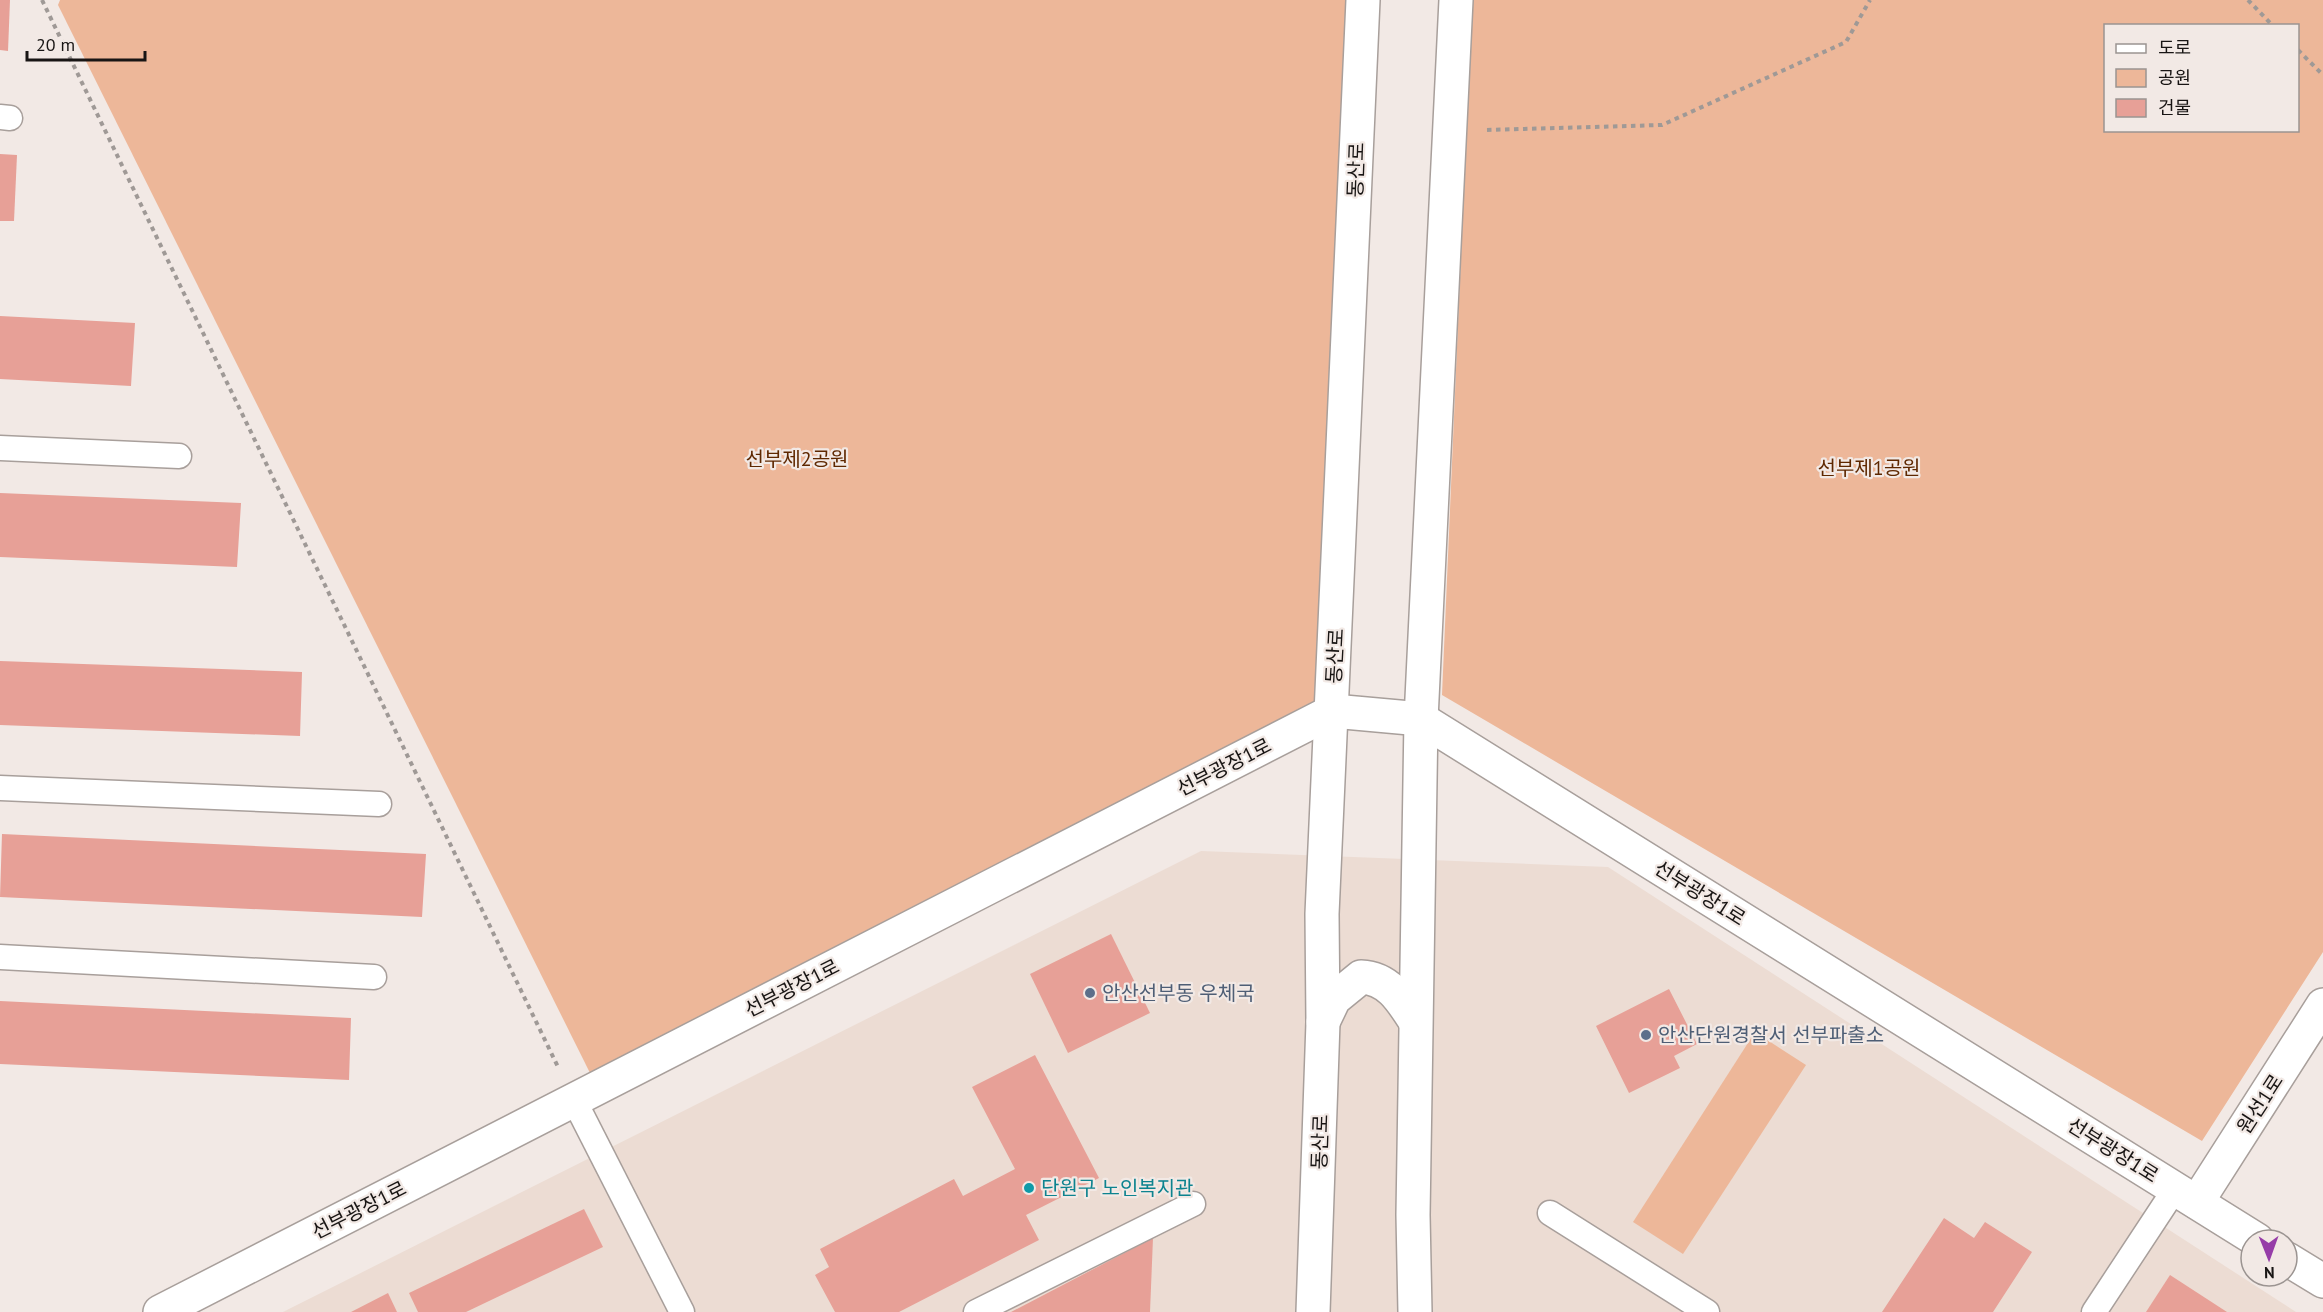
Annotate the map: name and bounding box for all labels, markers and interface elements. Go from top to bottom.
scale bar [27,24,146,62]
legend [2104,24,2299,132]
text: 20 m [36,33,75,56]
text: 도로 [2158,36,2191,59]
text: 공원 [2158,66,2191,89]
text: 건물 [2158,96,2191,119]
street label: 동산로 [1342,142,1370,198]
park label: 선부제2공원 [746,446,848,472]
park label: 선부제1공원 [1818,455,1920,481]
street label: 동산로 [1321,628,1349,684]
street label: 선부광장1로 [1172,732,1276,802]
street label: 선부광장1로 [1649,855,1751,931]
street label: 선부광장1로 [740,953,844,1023]
place label: 안산선부동 우체국 [1102,980,1255,1006]
marker: 안산선부동 우체국 [1083,986,1097,1000]
place label: 안산단원경찰서 선부파출소 [1658,1022,1884,1048]
marker: 안산단원경찰서 선부파출소 [1639,1028,1653,1042]
street label: 원선1로 [2231,1069,2289,1139]
street label: 선부광장1로 [2062,1112,2164,1188]
street label: 동산로 [1306,1114,1334,1170]
street label: 선부광장1로 [307,1175,411,1245]
place label: 단원구 노인복지관 [1041,1175,1194,1201]
marker: 단원구 노인복지관 [1022,1181,1036,1195]
north arrow [2239,1228,2299,1288]
text: N [2264,1263,2275,1283]

